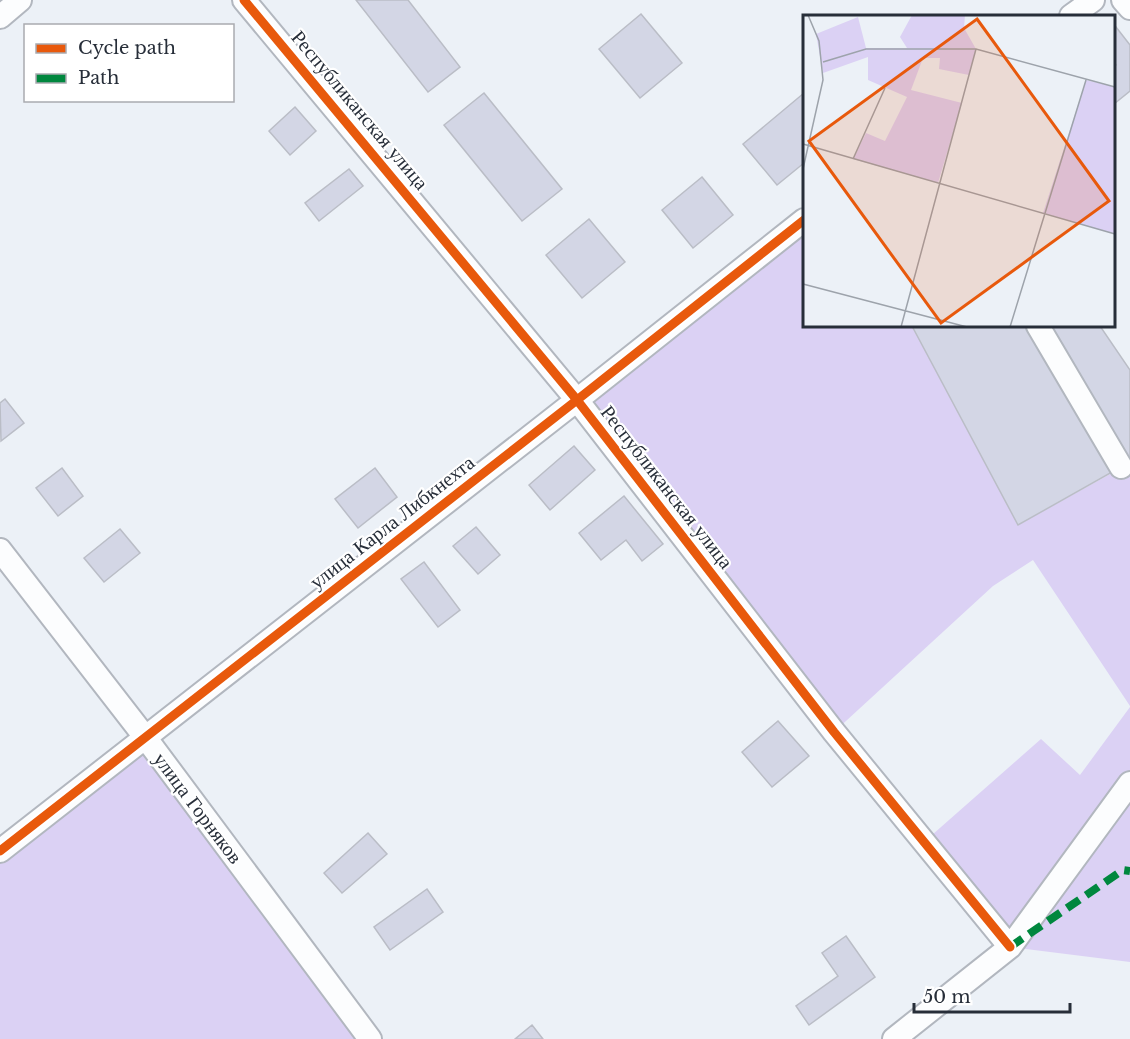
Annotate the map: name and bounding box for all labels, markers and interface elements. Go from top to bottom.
inset map [803,15,1115,327]
legend [24,24,234,102]
street label: Республиканская улица [286,26,434,195]
text: Cycle path [78,37,176,59]
text: Path [78,67,119,89]
street label: Республиканская улица [596,401,738,573]
street label: улица Карла Либкнехта [305,450,479,594]
street label: улица Горняков [148,748,248,868]
scale bar [914,976,1070,1014]
text: 50 m [923,986,971,1008]

